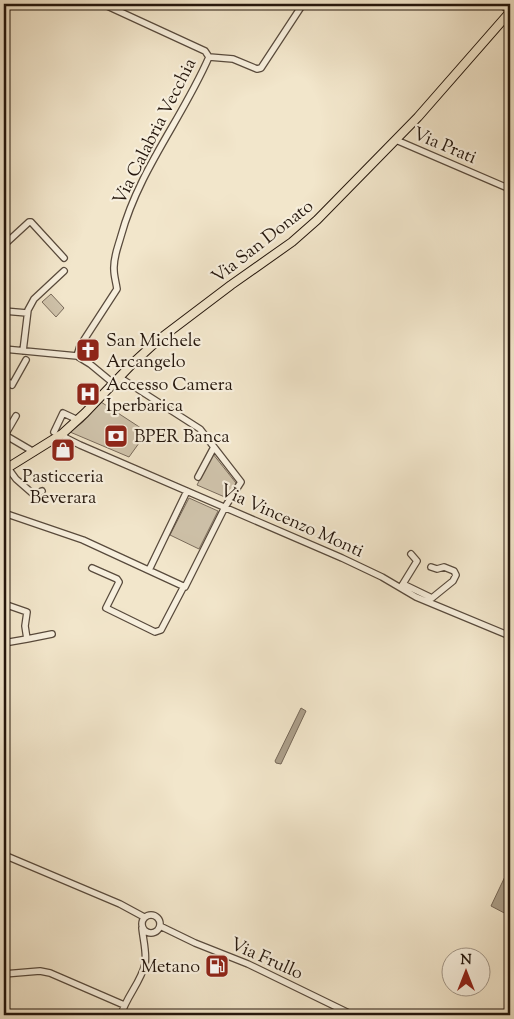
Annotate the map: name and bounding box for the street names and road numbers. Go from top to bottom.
street label: Via Calabria Vecchia [108,54,204,210]
street label: Via Prati [408,122,480,172]
street label: Via San Donato [207,194,320,291]
street label: Via Vincenzo Monti [215,478,367,565]
street label: Via Frullo [226,932,307,987]

